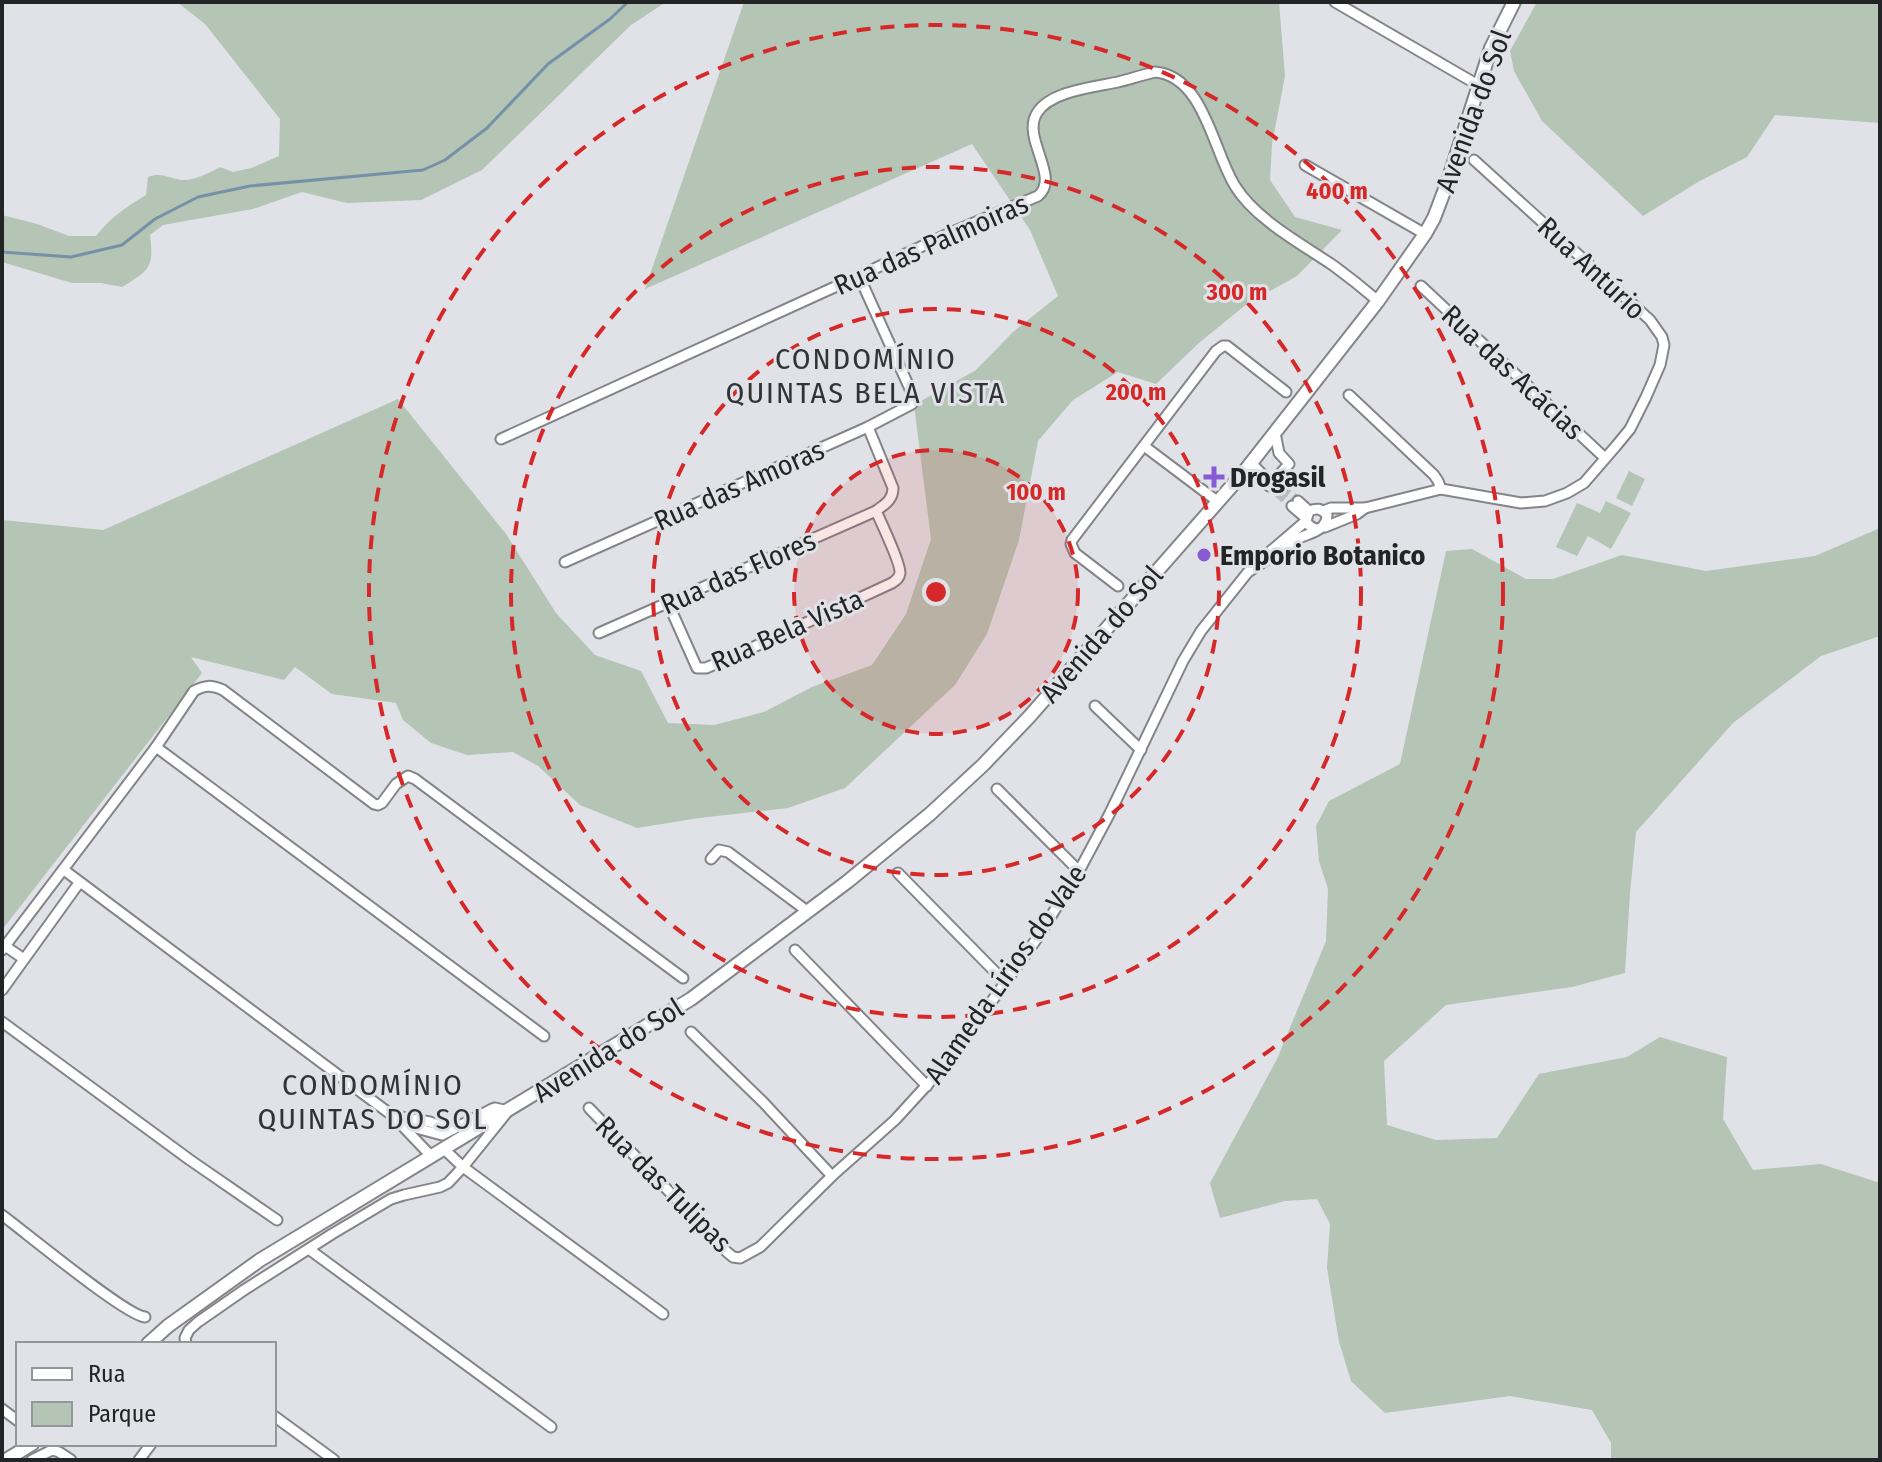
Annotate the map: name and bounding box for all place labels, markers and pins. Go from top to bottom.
place label: Drogasil [1230,461,1326,494]
marker: Drogasil [1205,468,1223,486]
place label: Emporio Botanico [1220,539,1425,572]
marker: Emporio Botanico [1195,546,1213,564]
centre of rings [922,578,950,606]

